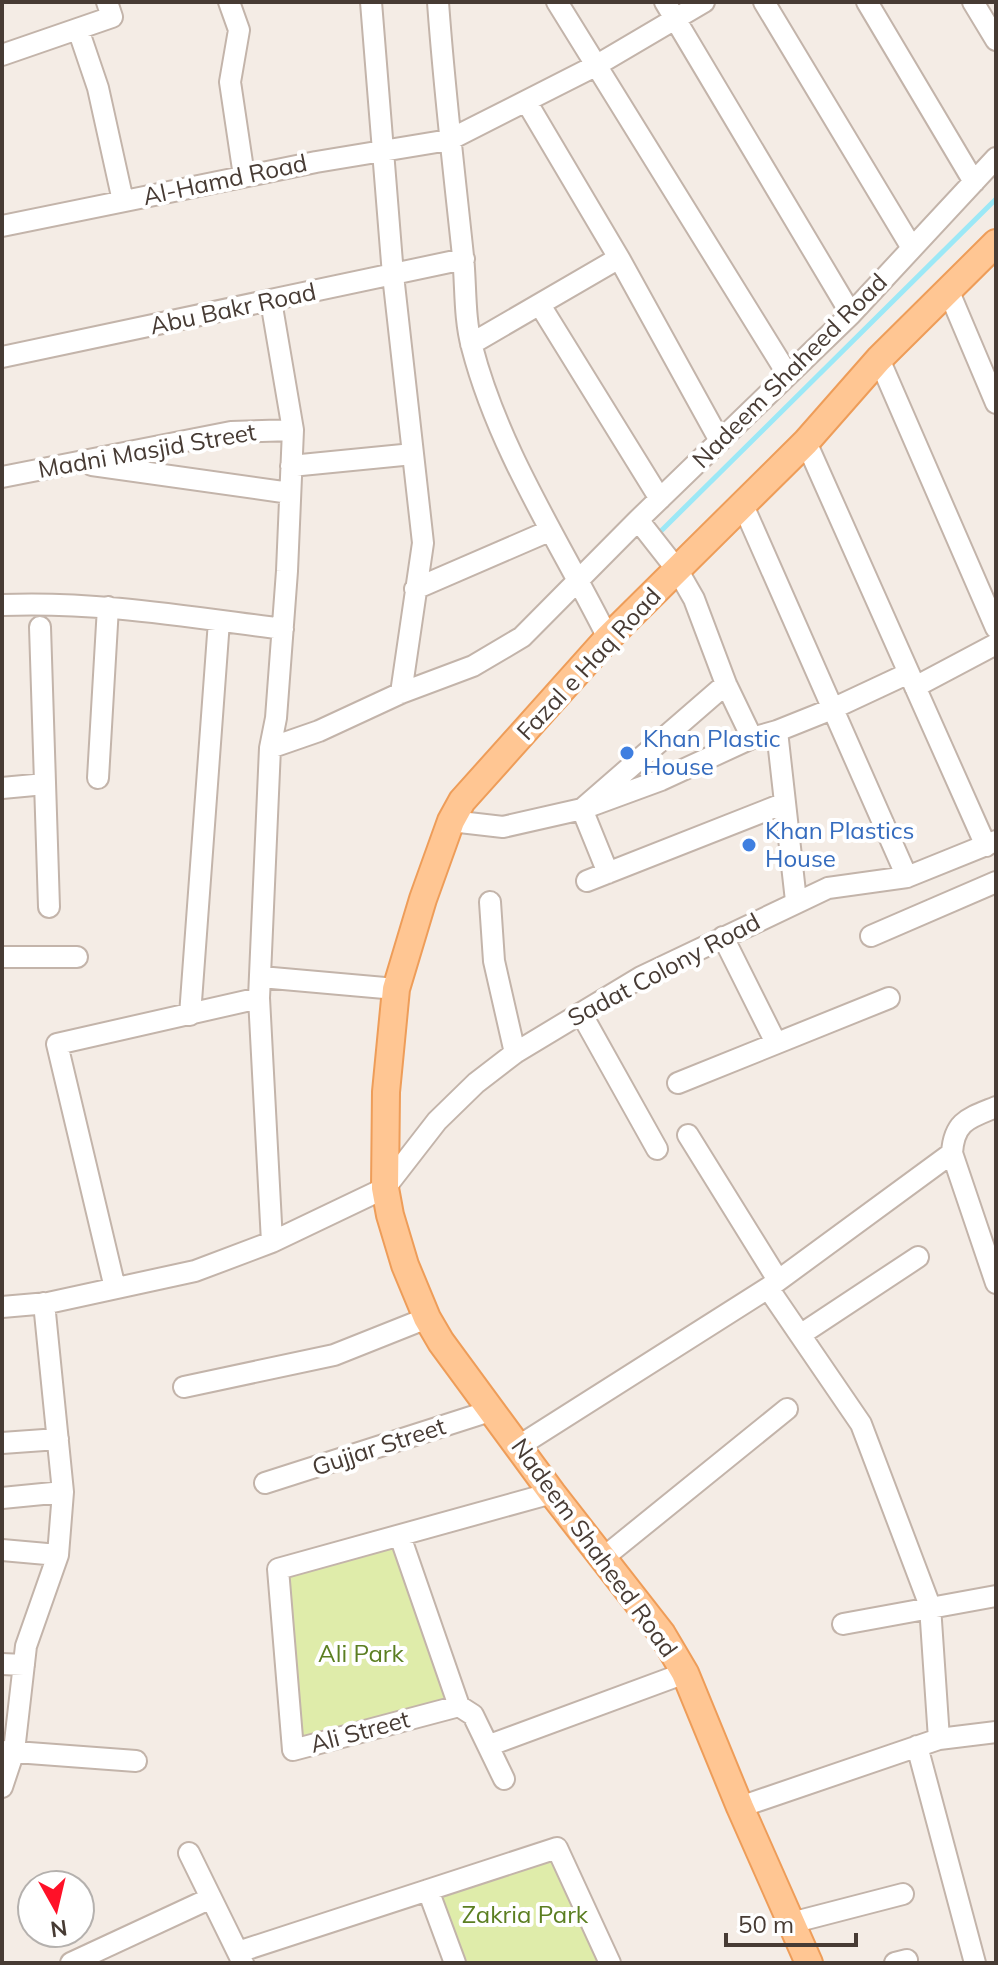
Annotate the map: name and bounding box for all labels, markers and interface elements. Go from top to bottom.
street label: Al-Hamd Road [140,147,310,211]
street label: Nadeem Shaheed Road [686,267,893,474]
street label: Abu Bakr Road [147,276,319,340]
street label: Madni Masjid Street [36,416,258,484]
street label: Fazal e Haq Road [510,581,667,746]
place label: Khan Plastic House [643,723,781,781]
marker: Khan Plastic House [618,744,636,762]
place label: Khan Plastics House [765,815,914,873]
marker: Khan Plastics House [740,836,758,854]
street label: Sadat Colony Road [562,906,765,1032]
street label: Gujjar Street [308,1410,449,1482]
street label: Nadeem Shaheed Road [505,1432,684,1663]
park label: Ali Park [318,1638,405,1668]
street label: Ali Street [307,1703,413,1759]
north arrow [16,1869,96,1949]
scale bar [726,1897,856,1947]
park label: Zakria Park [462,1899,589,1929]
text: 50 m [738,1909,794,1939]
text: N [49,1914,69,1944]

